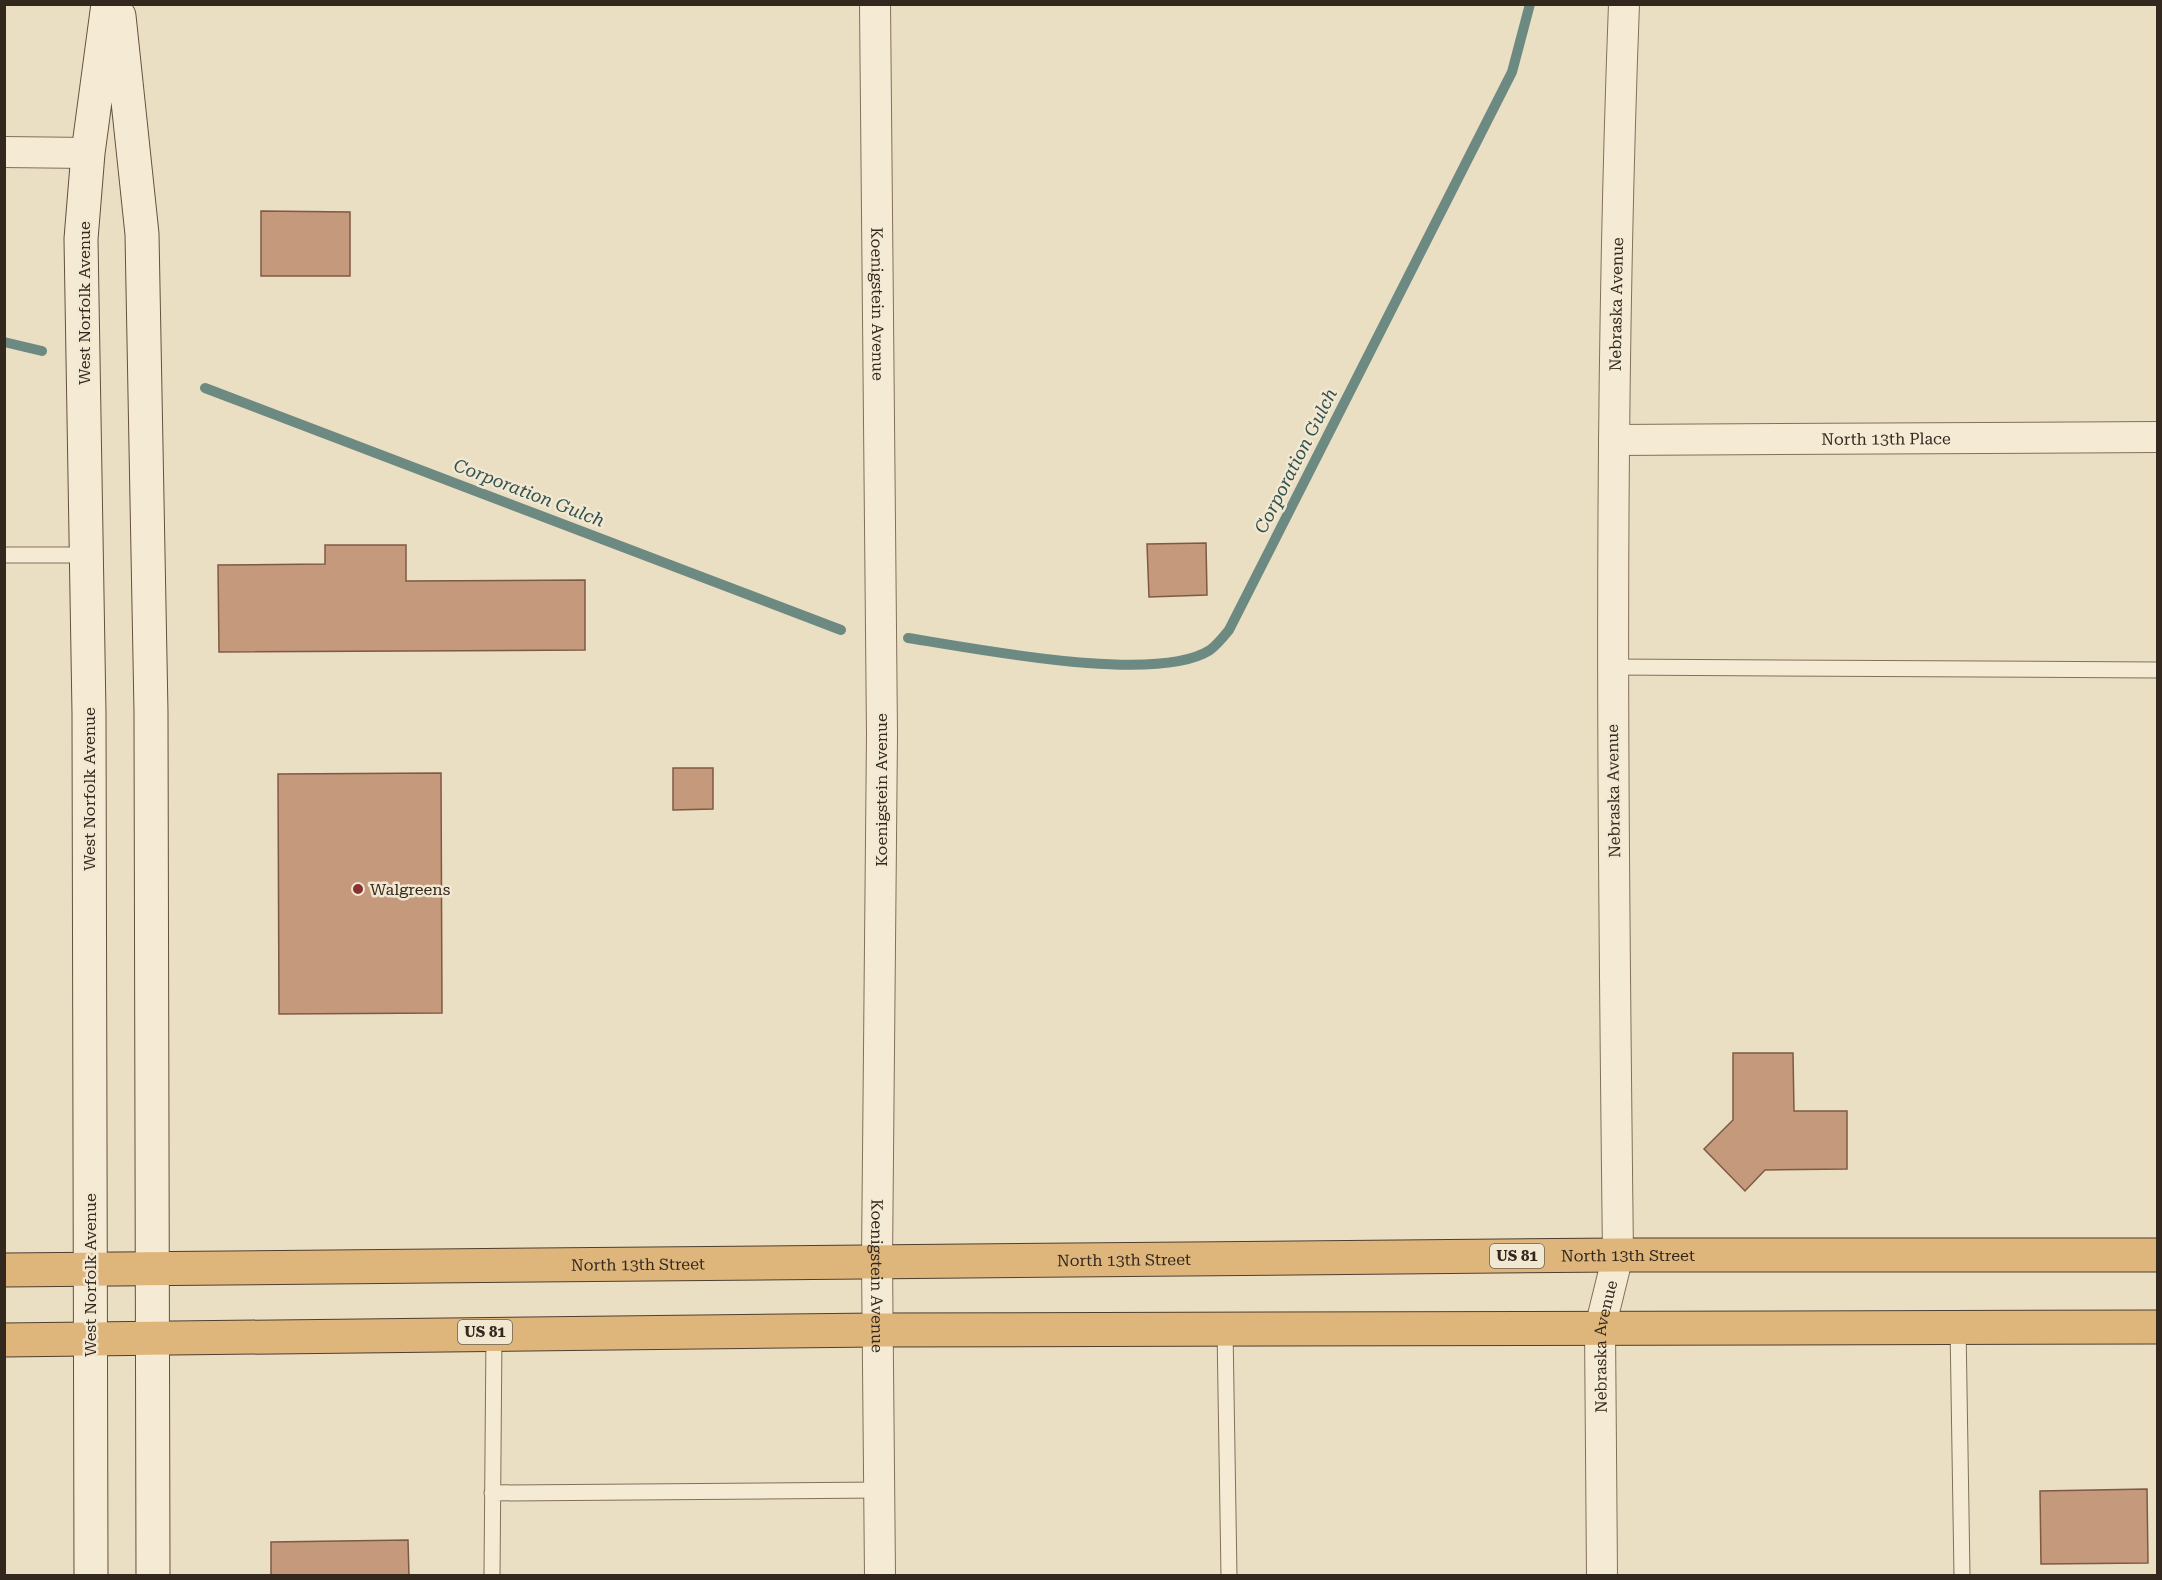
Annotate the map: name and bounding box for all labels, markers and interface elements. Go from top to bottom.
street label: West Norfolk Avenue [75,221,94,385]
street label: Koenigstein Avenue [867,227,888,381]
street label: Nebraska Avenue [1606,237,1627,371]
water label: Corporation Gulch [1250,385,1341,537]
street label: North 13th Place [1821,429,1951,449]
water label: Corporation Gulch [451,454,608,531]
street label: West Norfolk Avenue [80,707,99,871]
street label: Koenigstein Avenue [872,713,891,867]
street label: Nebraska Avenue [1603,724,1624,858]
place label: Walgreens [370,880,451,899]
marker: Walgreens [351,882,365,896]
street label: West Norfolk Avenue [81,1193,100,1357]
street label: Koenigstein Avenue [867,1199,887,1353]
road number: US 81 [1490,1244,1544,1268]
street label: North 13th Street [1561,1246,1695,1266]
street label: North 13th Street [1057,1250,1191,1270]
street label: North 13th Street [571,1254,705,1275]
street label: Nebraska Avenue [1591,1278,1621,1413]
road number: US 81 [458,1320,512,1344]

